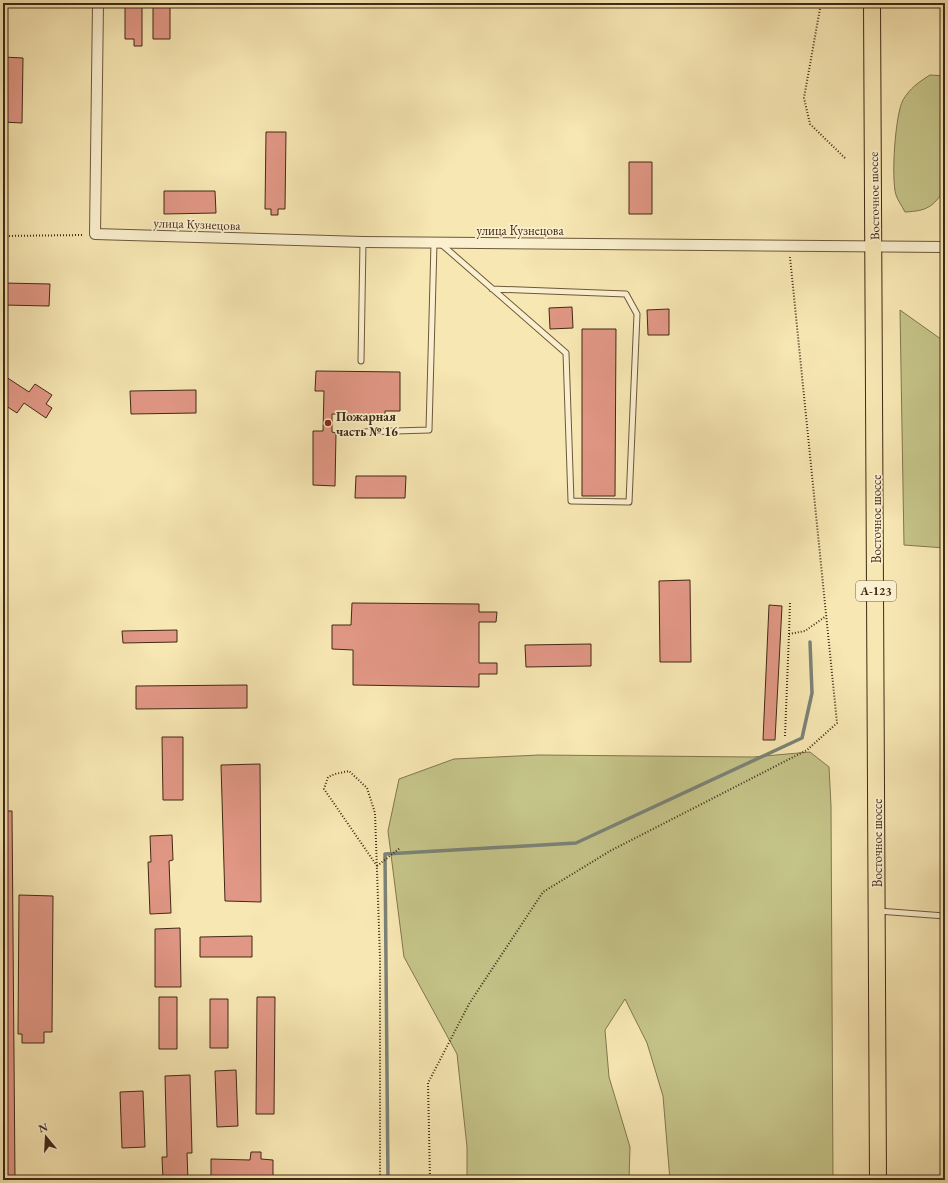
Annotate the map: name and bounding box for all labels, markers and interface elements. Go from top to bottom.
street label: Восточное шоссе [865,152,883,240]
street label: улица Кузнецова [153,214,242,234]
street label: улица Кузнецова [476,222,564,239]
place label: Пожарная часть № 16 [336,408,398,440]
marker: Пожарная часть № 16 [323,418,333,428]
street label: Восточное шоссе [868,475,885,563]
road number: А-123 [856,581,896,601]
street label: Восточное шоссе [869,799,886,887]
north arrow [26,1117,66,1157]
text: N [37,1119,49,1136]

